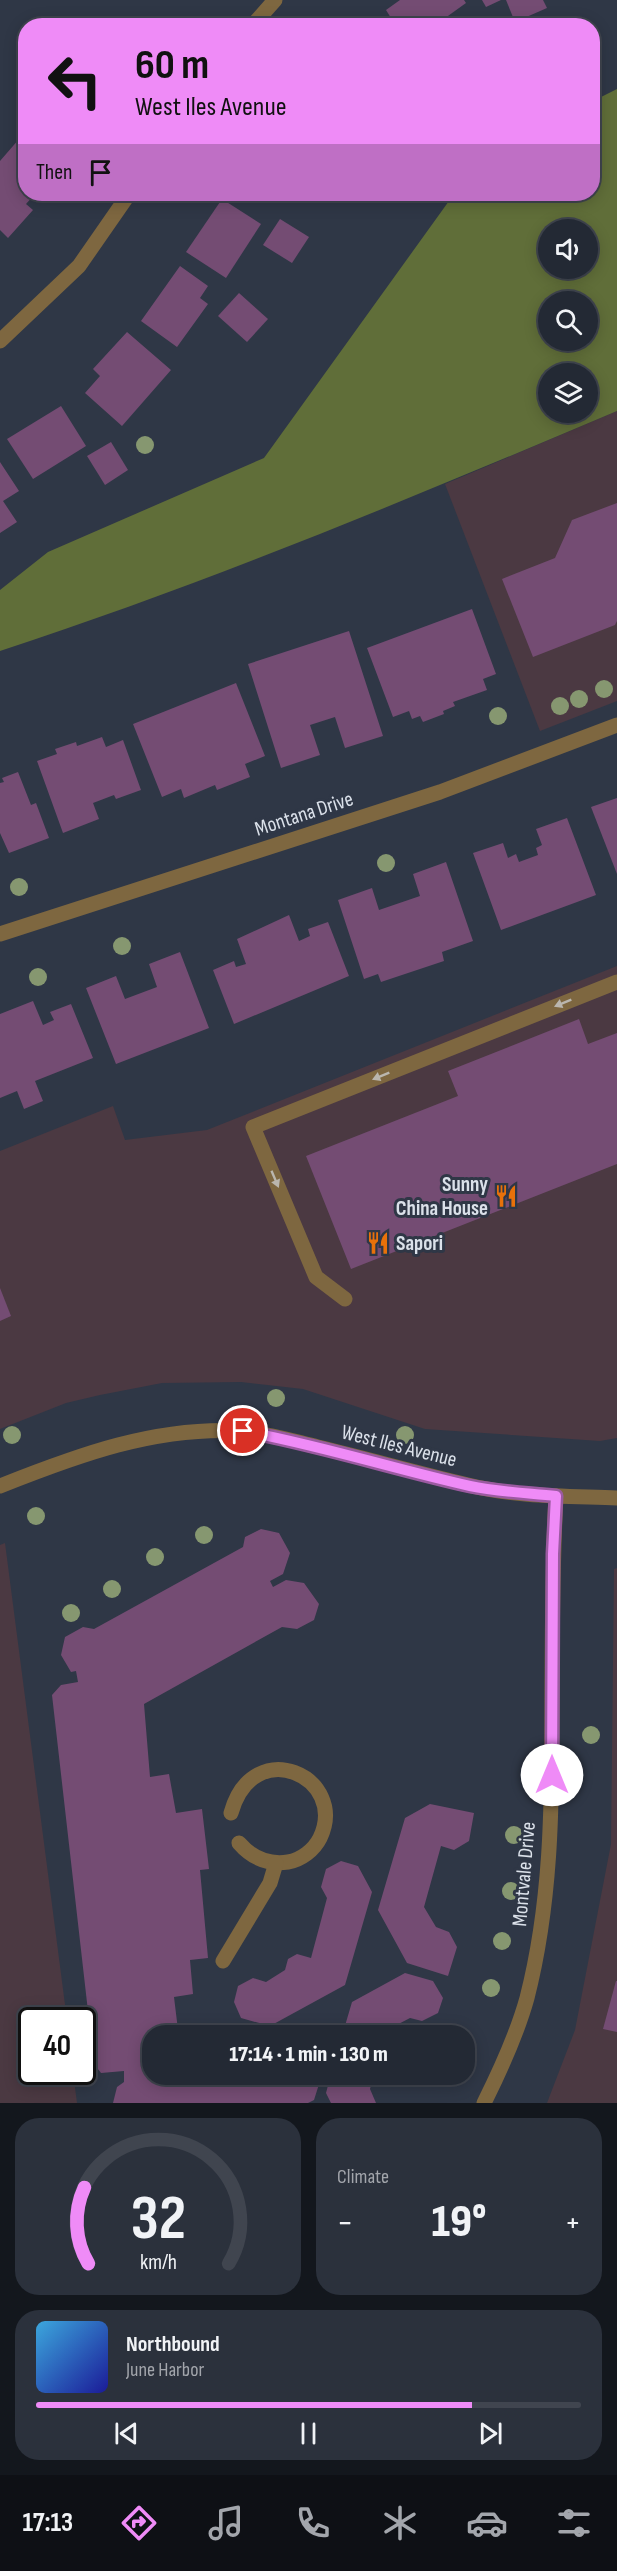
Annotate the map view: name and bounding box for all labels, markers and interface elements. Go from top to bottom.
text: 60 m [135,40,209,91]
icon: left [36,42,114,120]
text: West Iles Avenue [135,91,287,123]
icon: arrive [84,156,117,189]
text: Then [36,159,72,186]
map controls [538,219,598,423]
button: sound [538,219,598,279]
button: search [538,291,598,351]
button: layers [538,363,598,423]
street label: Montana Drive [252,786,356,842]
one-way arrow [553,999,571,1009]
one-way arrow [372,1071,390,1081]
one-way arrow [271,1170,280,1188]
place label: Sunny China House [396,1172,488,1221]
restaurant icon: Sunny China House [493,1183,519,1209]
restaurant icon: Sapori [365,1230,391,1256]
place label: Sapori [396,1231,443,1256]
pin [217,1405,268,1456]
icon: arrive [226,1414,259,1447]
street label: West Iles Avenue [339,1420,459,1472]
position arrow [520,1743,584,1807]
street label: Montvale Drive [507,1821,541,1927]
speed limit sign: 40 [18,2007,96,2085]
text: 17:14 · 1 min · 130 m [229,2041,388,2068]
text: Climate [337,2165,389,2189]
text: 32 [130,2182,186,2257]
text: 19° [432,2195,486,2250]
text: − [337,2203,353,2243]
text: + [565,2203,581,2243]
text: km/h [139,2250,177,2275]
text: Northbound [126,2331,220,2358]
text: June Harbor [126,2358,204,2382]
icon: previous [110,2417,143,2450]
icon: pause [292,2417,325,2450]
icon: next [474,2417,507,2450]
icon: directions [118,2502,160,2544]
icon: music [205,2502,247,2544]
icon: phone [292,2502,334,2544]
icon: climate [379,2502,421,2544]
icon: car [466,2502,508,2544]
icon: filters [553,2502,595,2544]
text: 17:13 [22,2507,73,2539]

